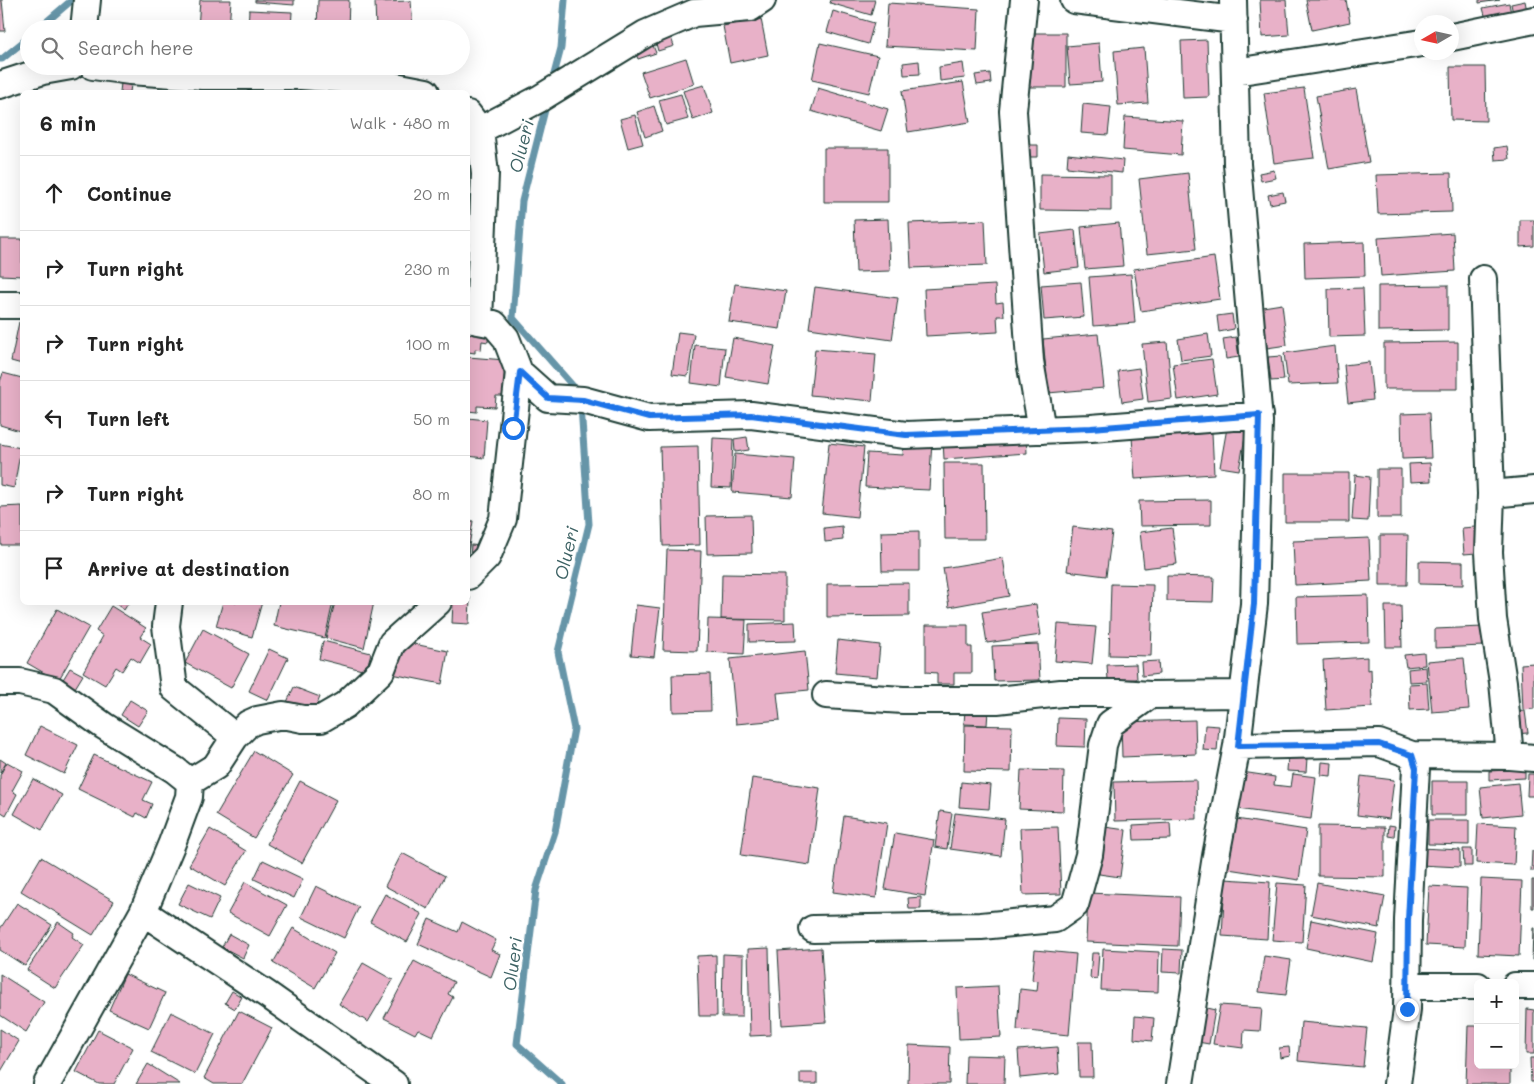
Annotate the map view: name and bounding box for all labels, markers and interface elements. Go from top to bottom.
north arrow [1414,15,1459,60]
search box [20,20,470,75]
icon: search [38,34,66,62]
text: Search here [78,35,194,60]
text: 6 min [40,109,96,136]
text: Walk · 480 m [349,112,450,133]
water label: Olueri [503,116,539,175]
icon: ahead [40,179,68,207]
text: Continue [87,181,172,206]
text: 20 m [413,183,450,204]
icon: right [40,254,68,282]
text: Turn right [87,256,184,281]
text: 230 m [404,258,450,279]
icon: right [40,329,68,357]
text: Turn right [87,331,184,356]
text: 100 m [405,333,450,354]
icon: left [40,404,68,432]
text: Turn left [87,406,170,431]
text: 50 m [413,408,450,429]
route start [502,417,525,440]
icon: right [40,479,68,507]
text: Turn right [87,481,184,506]
text: 80 m [413,483,450,504]
water label: Olueri [548,523,584,582]
icon: arrive [40,554,68,582]
text: Arrive at destination [87,556,290,581]
water label: Olueri [497,935,527,992]
map controls [1474,979,1519,1069]
button: + [1474,979,1519,1024]
route end [1396,998,1419,1021]
button: − [1474,1024,1519,1069]

